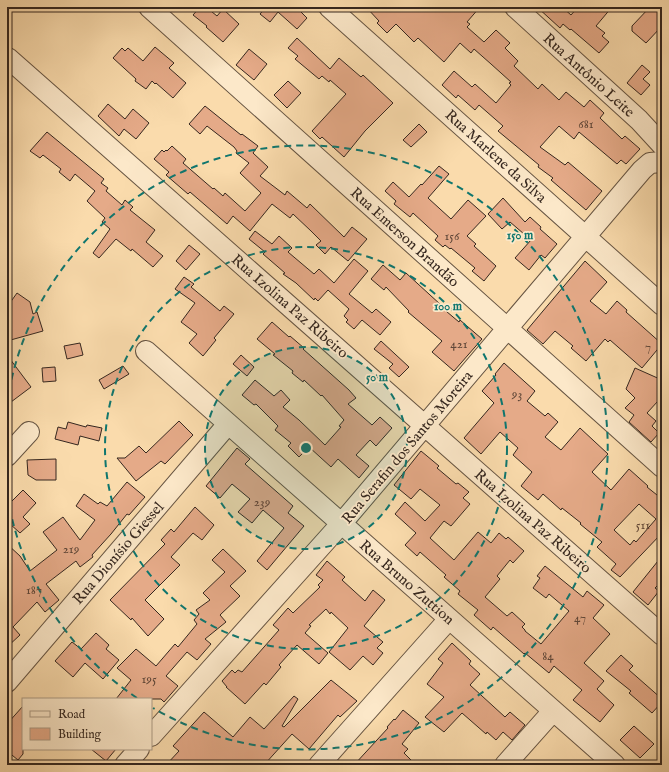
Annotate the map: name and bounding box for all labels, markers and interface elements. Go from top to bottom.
street label: Rua Antônio Leite [539,29,639,122]
street label: Rua Marlene da Silva [441,106,551,207]
house number: 681 [578,116,594,133]
street label: Rua Emerson Brandão [346,183,463,291]
house number: 156 [445,228,460,245]
text: 150 m [507,228,534,243]
street label: Rua Izolina Paz Ribeiro [227,250,352,363]
text: 100 m [434,299,463,314]
house number: 421 [450,336,468,353]
house number: 7 [645,339,651,356]
street label: Rua Serafin dos Santos Moreira [338,366,477,528]
text: 50 m [366,370,389,385]
house number: 93 [511,386,522,403]
centre of rings [299,441,313,455]
street label: Rua Izolina Paz Ribeiro [470,465,595,578]
house number: 239 [254,494,271,511]
street label: Rua Dionísio Giessel [69,497,169,609]
house number: 511 [636,517,650,534]
street label: Rua Bruno Zuttion [355,536,458,629]
house number: 219 [63,541,80,558]
house number: 187 [26,582,42,599]
house number: 47 [574,610,586,627]
house number: 84 [542,648,554,665]
house number: 195 [141,671,157,688]
legend [22,698,152,750]
text: Road [58,707,86,722]
text: Building [58,727,102,742]

